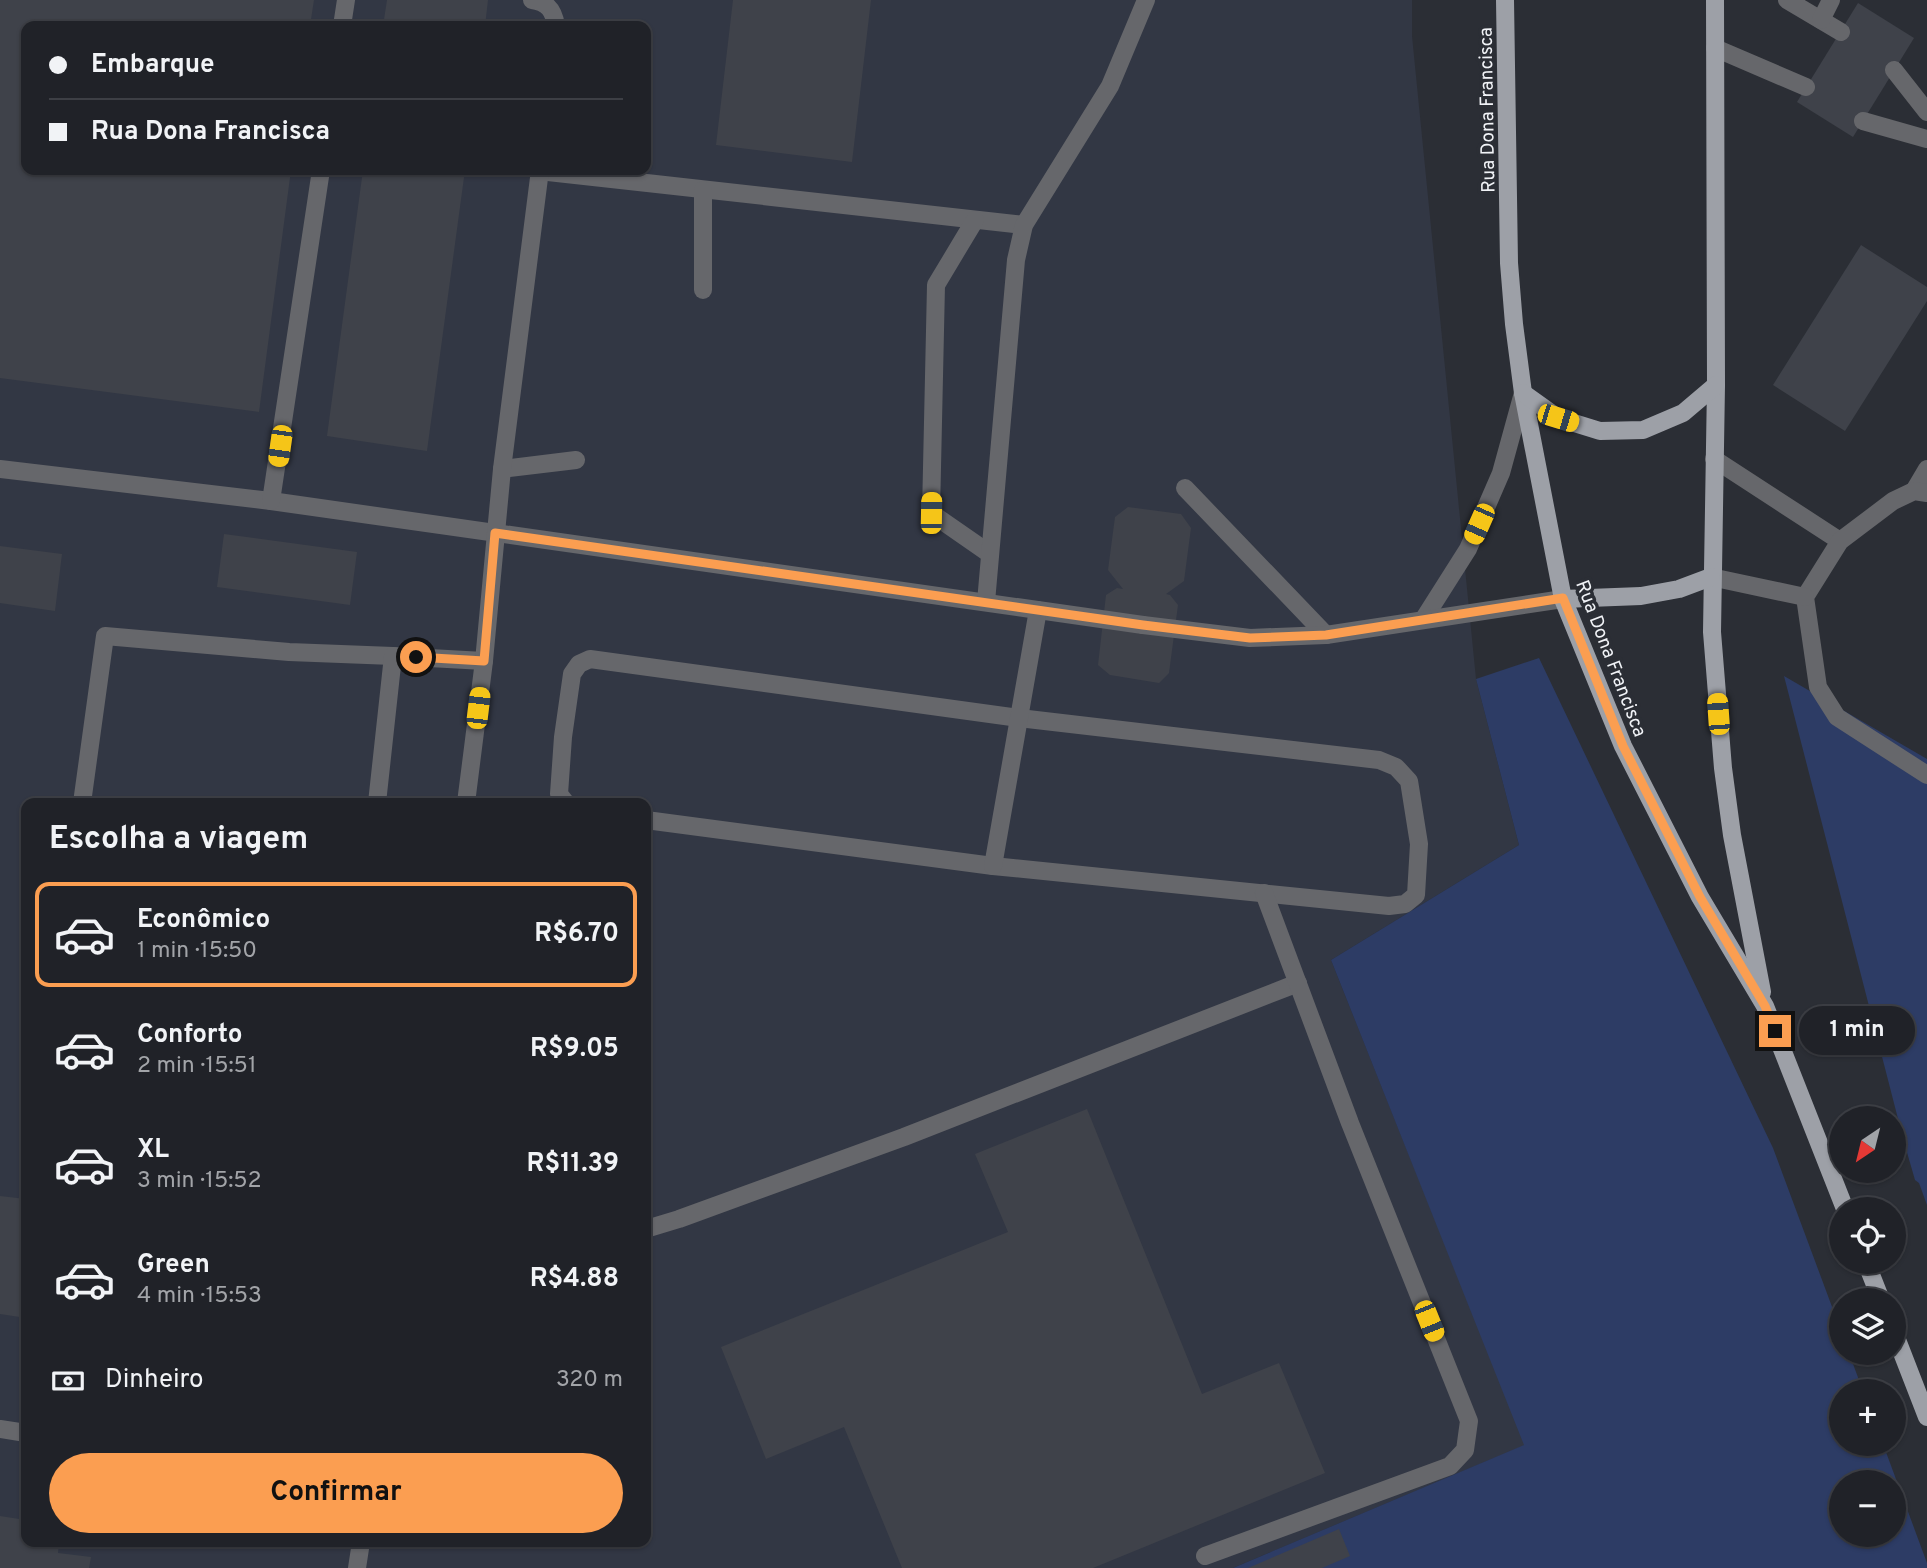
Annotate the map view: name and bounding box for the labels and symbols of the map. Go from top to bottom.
street label: Rua Dona Francisca [1475,27,1501,193]
car [1535,402,1582,434]
car [267,424,294,468]
car [921,492,942,534]
car [1461,501,1498,547]
street label: Rua Dona Francisca [1569,577,1651,741]
route start [400,641,432,673]
car [466,686,491,730]
car [1707,692,1730,736]
callout: 1 min [1800,1006,1915,1056]
route end [1759,1015,1791,1047]
north arrow [1829,1106,1906,1183]
car [1412,1298,1447,1344]

